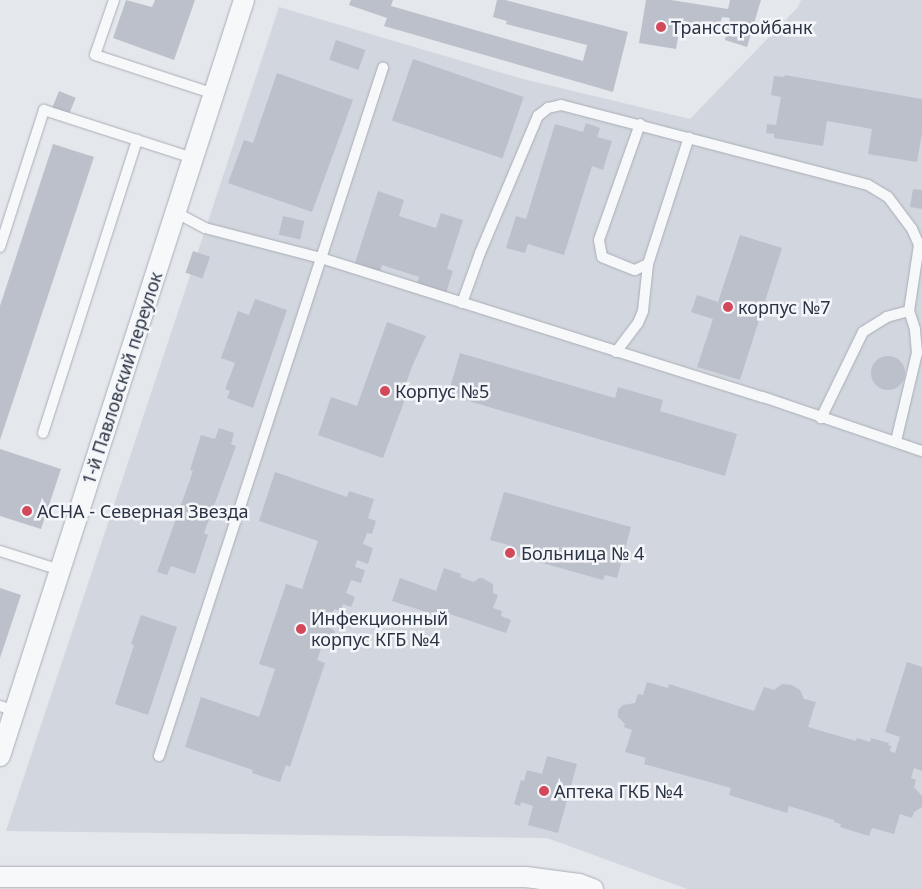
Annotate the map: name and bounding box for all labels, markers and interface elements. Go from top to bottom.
place label: Трансстройбанк [671,16,813,38]
marker: Трансстройбанк [655,21,667,33]
street label: 1-й Павловский переулок [77,269,167,487]
place label: корпус №7 [738,296,831,318]
marker: корпус №7 [722,301,734,313]
place label: Корпус №5 [395,380,489,402]
marker: Корпус №5 [379,385,391,397]
place label: АСНА - Северная Звезда [37,500,248,522]
marker: АСНА - Северная Звезда [21,505,33,517]
place label: Больница № 4 [521,542,644,564]
marker: Больница № 4 [503,546,517,560]
place label: Инфекционный корпус КГБ №4 [311,608,448,650]
marker: Инфекционный корпус КГБ №4 [295,623,307,635]
place label: Аптека ГКБ №4 [554,780,683,802]
marker: Аптека ГКБ №4 [538,785,550,797]

